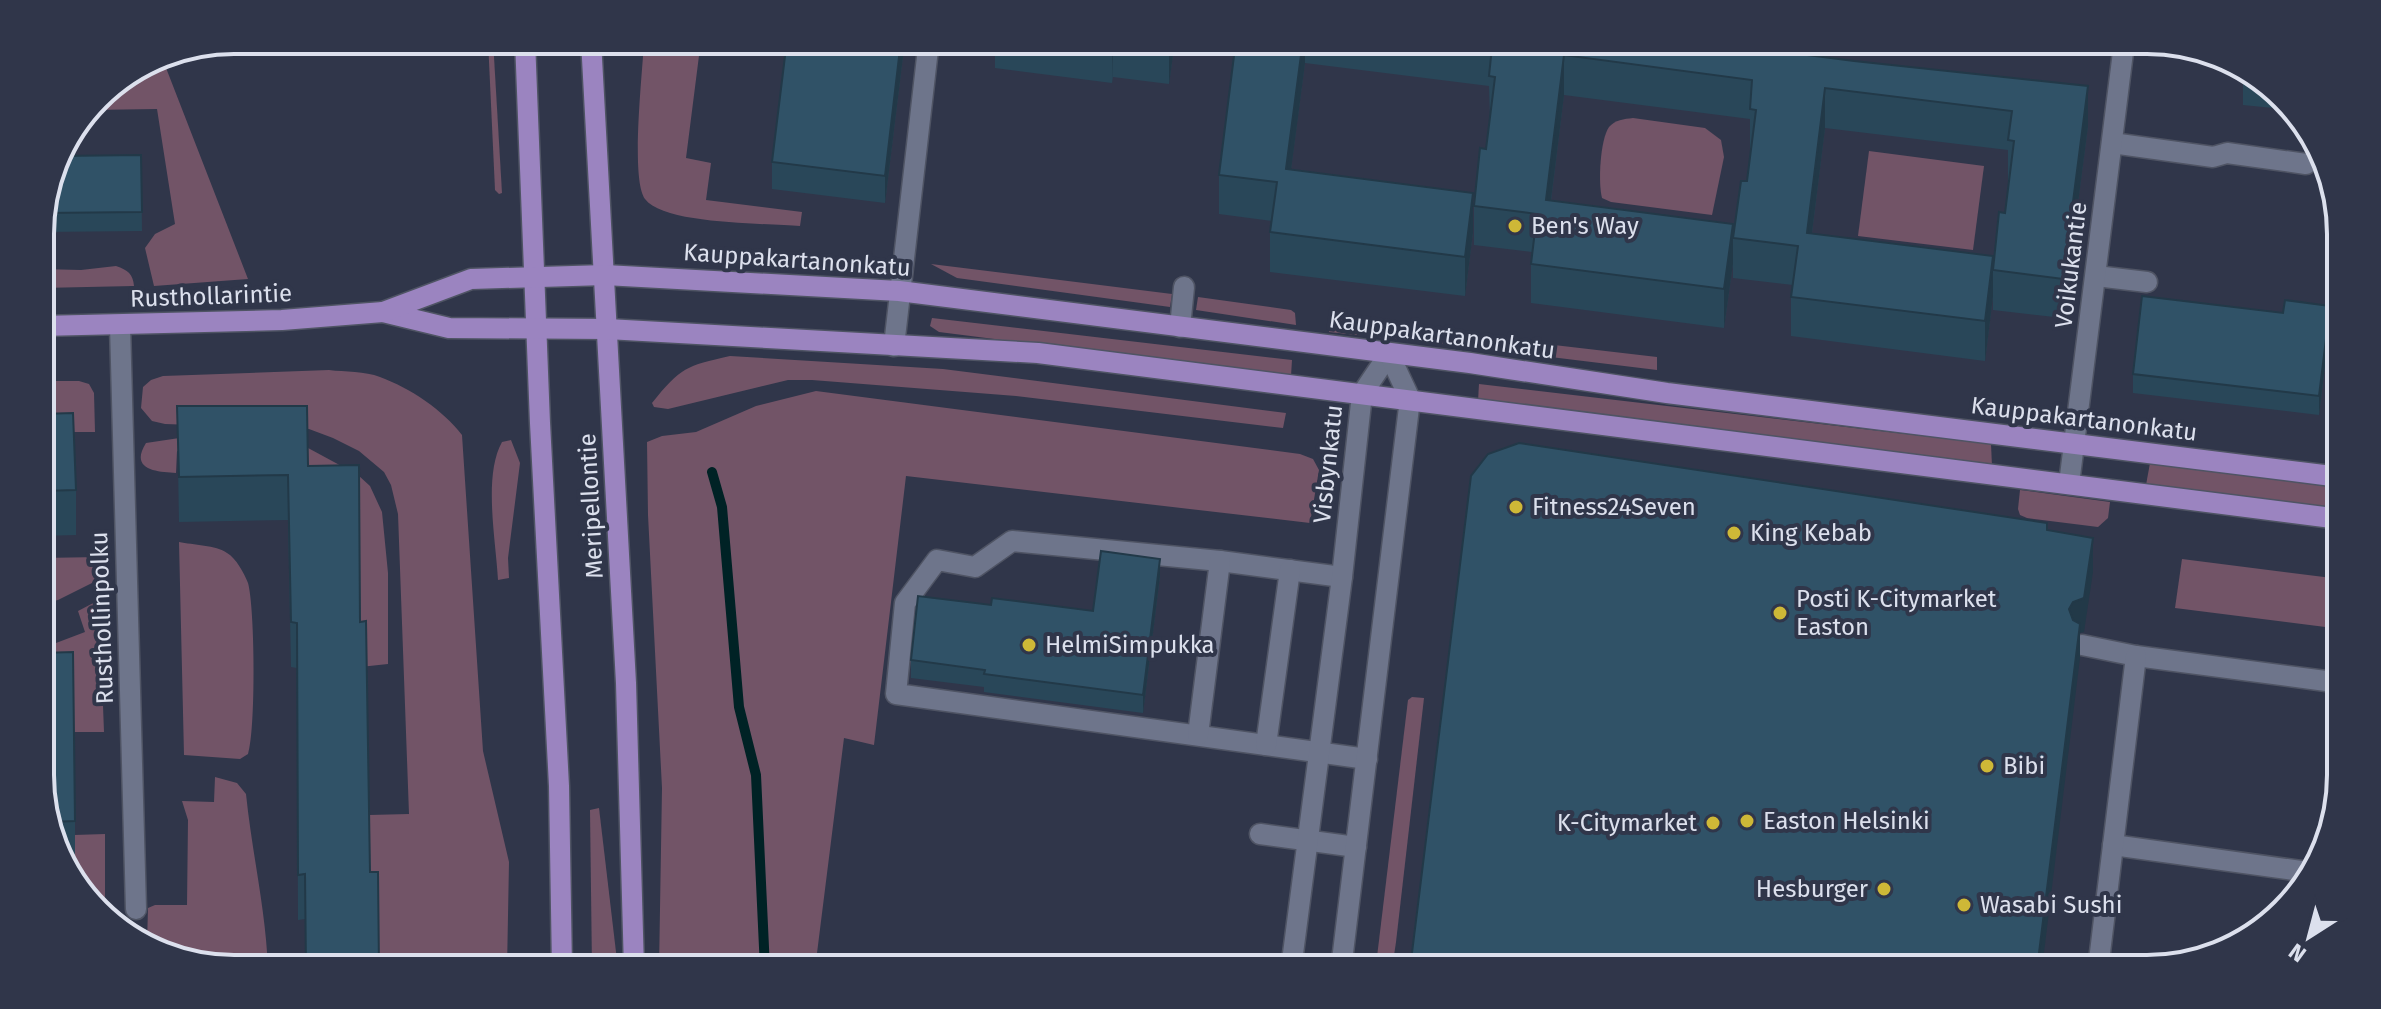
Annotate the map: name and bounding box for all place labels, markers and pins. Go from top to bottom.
place label: Ben's Way [1531,212,1639,240]
marker: Ben's Way [1506,217,1524,235]
place label: Fitness24Seven [1532,493,1696,521]
marker: Fitness24Seven [1507,498,1525,516]
place label: King Kebab [1750,519,1872,547]
marker: King Kebab [1725,524,1743,542]
place label: Posti K-Citymarket Easton [1796,585,1997,641]
marker: Posti K-Citymarket Easton [1771,604,1789,622]
place label: HelmiSimpukka [1045,631,1215,659]
marker: HelmiSimpukka [1020,636,1038,654]
place label: Bibi [2003,752,2045,780]
marker: Bibi [1978,757,1996,775]
place label: Easton Helsinki [1763,807,1930,835]
place label: K-Citymarket [1557,809,1697,837]
marker: Easton Helsinki [1738,812,1756,830]
marker: K-Citymarket [1704,814,1722,832]
place label: Hesburger [1756,875,1869,903]
marker: Hesburger [1875,880,1893,898]
place label: Wasabi Sushi [1980,891,2122,919]
marker: Wasabi Sushi [1955,896,1973,914]

